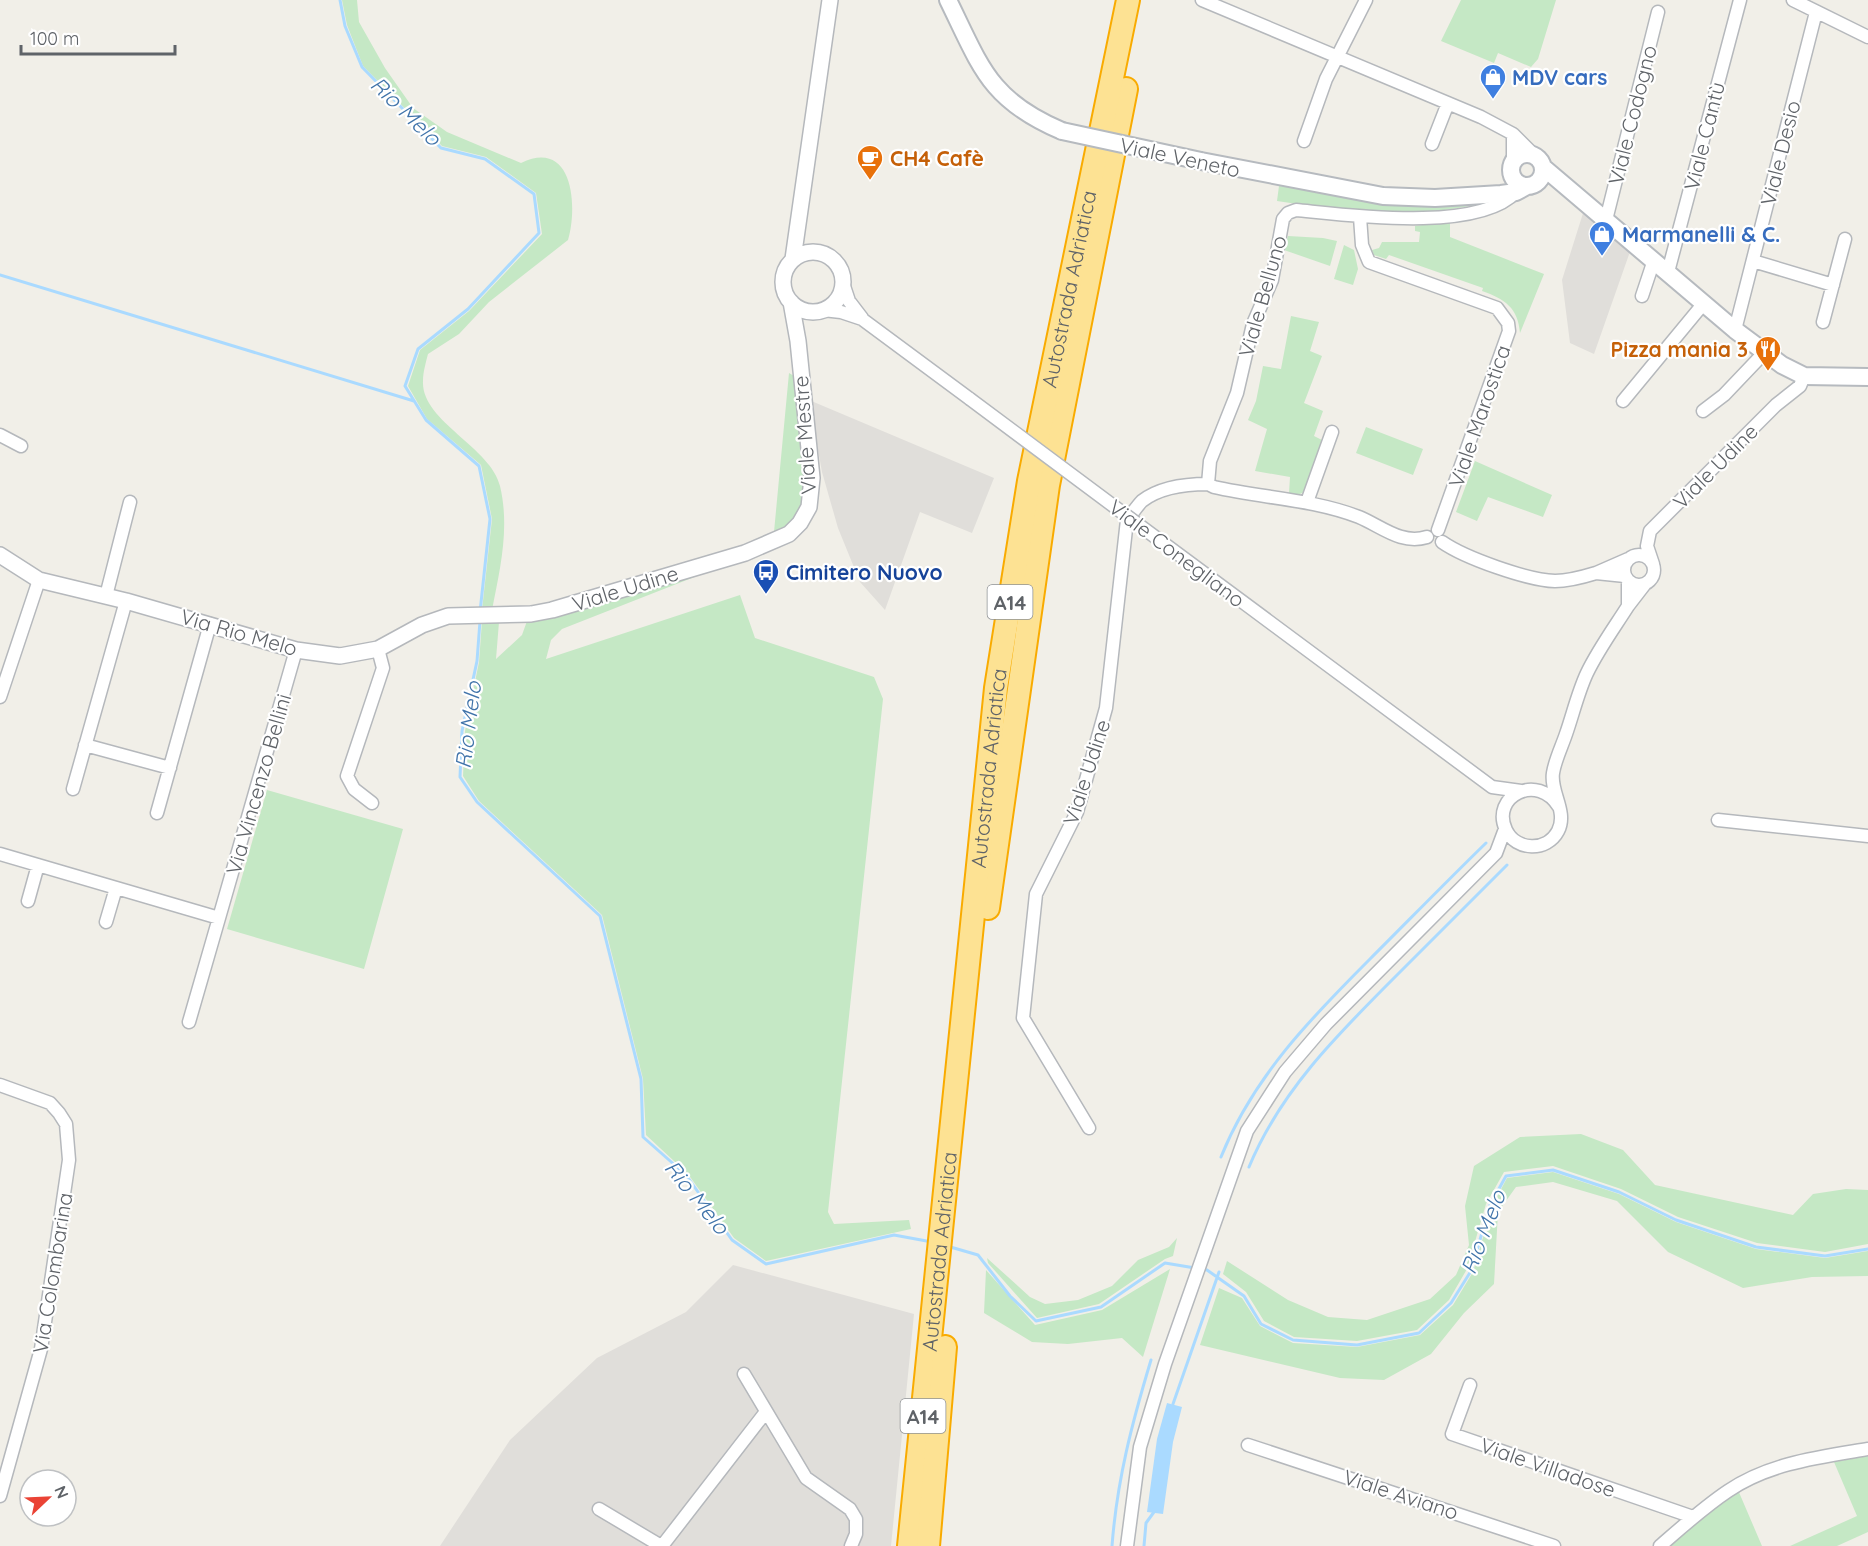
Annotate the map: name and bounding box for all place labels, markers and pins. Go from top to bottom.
shop icon: MDV cars [1478,62,1508,100]
place label: MDV cars [1512,64,1607,90]
cafe icon: CH4 Cafè [855,143,885,181]
place label: CH4 Cafè [890,145,984,171]
shop icon: Marmanelli & C. [1587,219,1617,257]
place label: Marmanelli & C. [1622,221,1780,247]
restaurant icon: Pizza mania 3 [1753,334,1783,372]
place label: Pizza mania 3 [1611,336,1748,362]
bus stop icon: Cimitero Nuovo [751,557,781,595]
place label: Cimitero Nuovo [786,559,943,585]

